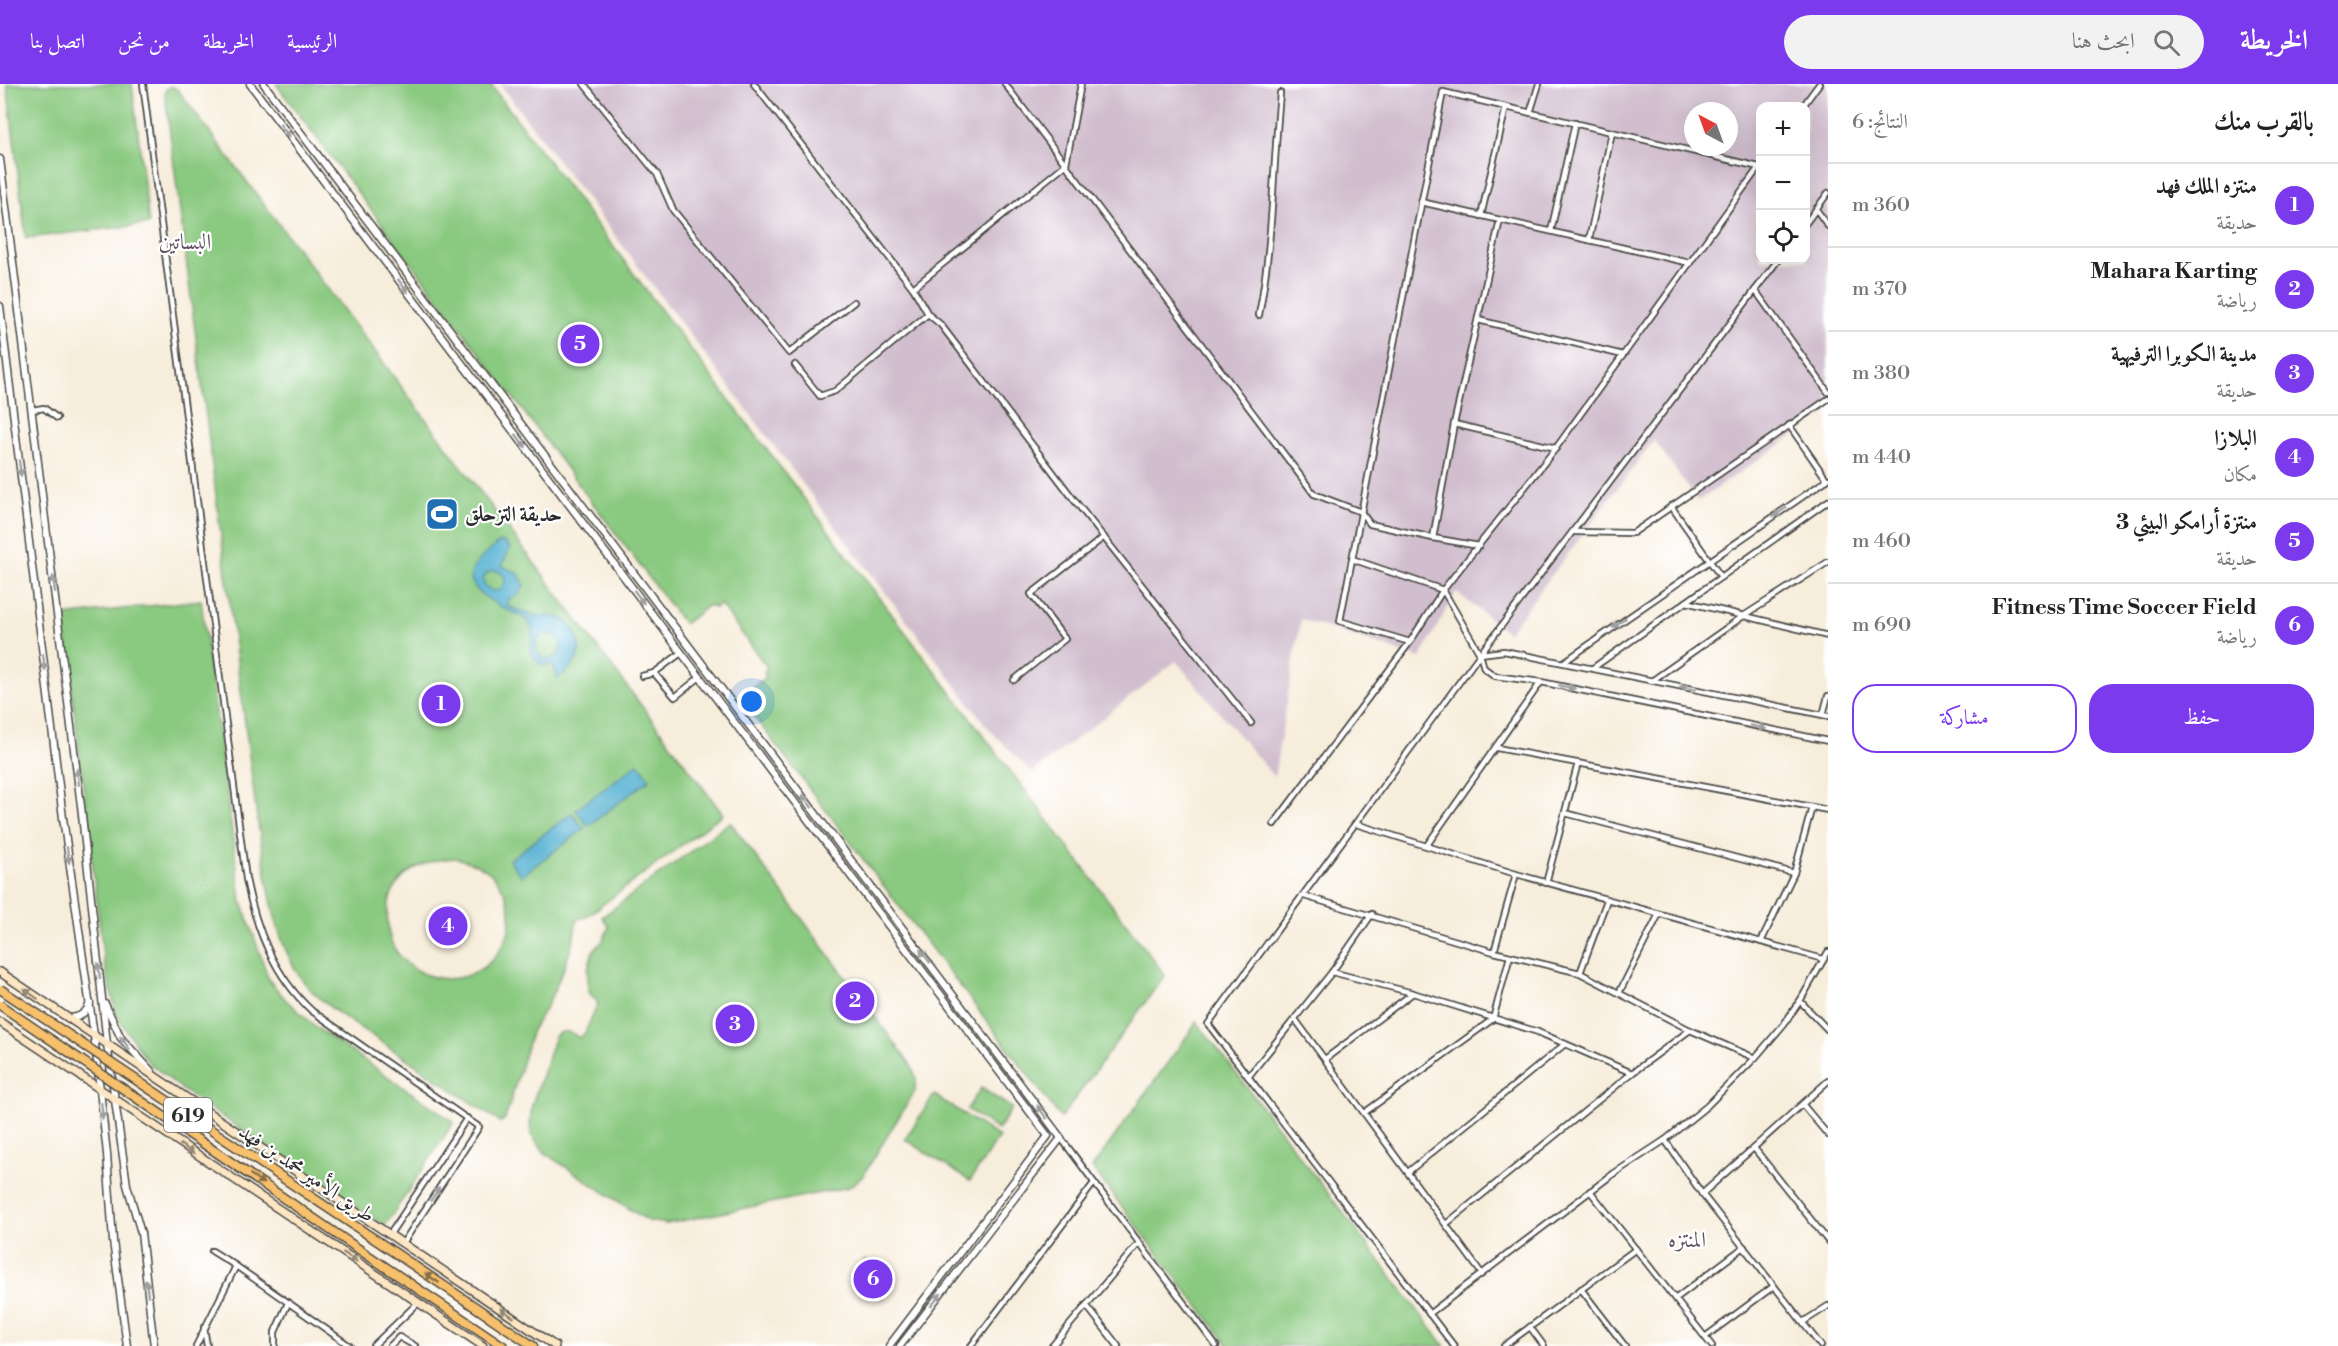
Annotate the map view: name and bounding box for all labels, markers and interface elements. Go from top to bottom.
search box [1784,15,2204,69]
text: الخريطة [2240,23,2308,58]
icon: search [2150,26,2183,59]
text: ابحث هنا [2072,28,2135,55]
text: اتصل بنا [30,29,85,55]
text: من نحن [118,29,170,55]
text: الخريطة [203,29,254,55]
text: الرئيسية [287,29,337,55]
north arrow [1684,102,1738,156]
map controls [1756,102,1810,264]
button: + [1756,102,1810,156]
text: بالقرب منك [2214,106,2314,138]
text: النتائج: 6 [1852,110,1908,135]
one-way arrow [279,123,291,138]
button: − [1756,156,1810,210]
text: منتزه الملك فهد [2156,173,2257,200]
text: 360 m [1852,193,1910,218]
text: 1 [2290,193,2299,218]
button: locate [1756,210,1810,264]
text: حديقة [2217,211,2257,236]
district label: البساتين [159,229,211,256]
text: Mahara Karting [2090,258,2257,285]
text: 370 m [1852,277,1907,302]
text: 2 [2288,277,2301,302]
one-way arrow [397,278,410,294]
text: رياضة [2217,289,2257,314]
pin: 5 [560,322,600,366]
text: مدينة الكوبرا الترفيهية [2111,341,2257,368]
text: 380 m [1852,361,1910,386]
text: 3 [2288,361,2301,386]
text: حديقة [2217,379,2257,404]
text: البلازا [2214,425,2257,452]
one-way arrow [515,434,527,449]
text: 440 m [1852,445,1911,470]
text: 4 [2288,445,2301,470]
one-way arrow [15,459,25,478]
text: مكان [2223,463,2257,488]
sports icon: حديقة التزحلق [424,496,460,532]
place label: حديقة التزحلق [465,502,562,528]
one-way arrow [1772,506,1788,518]
text: منتزة أرامكو البيئي 3 [2116,509,2257,536]
text: 460 m [1852,529,1911,554]
text: 5 [2288,529,2301,554]
text: حديقة [2217,547,2257,572]
one-way arrow [49,574,58,593]
one-way arrow [632,589,645,605]
text: Fitness Time Soccer Field [1992,594,2257,621]
text: 690 m [1852,613,1911,638]
text: 6 [2288,613,2301,638]
one-way arrow [1612,617,1628,629]
text: رياضة [2217,625,2257,650]
one-way arrow [39,652,49,671]
pin: 1 [422,682,460,726]
one-way arrow [1558,683,1576,693]
one-way arrow [1679,683,1698,692]
button: مشاركة [1852,684,2077,753]
button: حفظ [2089,684,2314,753]
your location [737,687,766,716]
one-way arrow [1749,723,1768,732]
one-way arrow [73,768,82,787]
one-way arrow [801,793,813,808]
one-way arrow [64,846,73,865]
pin: 4 [428,904,468,948]
one-way arrow [919,948,931,964]
one-way arrow [94,962,103,981]
pin: 2 [836,978,874,1024]
one-way arrow [23,989,39,1000]
pin: 3 [716,1002,754,1046]
one-way arrow [120,1035,132,1050]
road number: 619 [164,1098,212,1132]
one-way arrow [98,1101,107,1120]
one-way arrow [1036,1104,1048,1120]
street label: طريق الأمير محمد بن فهد [233,1116,381,1229]
one-way arrow [179,1143,195,1155]
one-way arrow [249,1173,265,1184]
one-way arrow [429,1186,440,1202]
district label: المنتزه [1668,1227,1706,1254]
one-way arrow [342,1251,358,1262]
pin: 6 [854,1256,892,1302]
one-way arrow [424,1273,441,1284]
one-way arrow [143,1278,152,1297]
one-way arrow [930,1292,943,1308]
one-way arrow [499,1307,515,1319]

